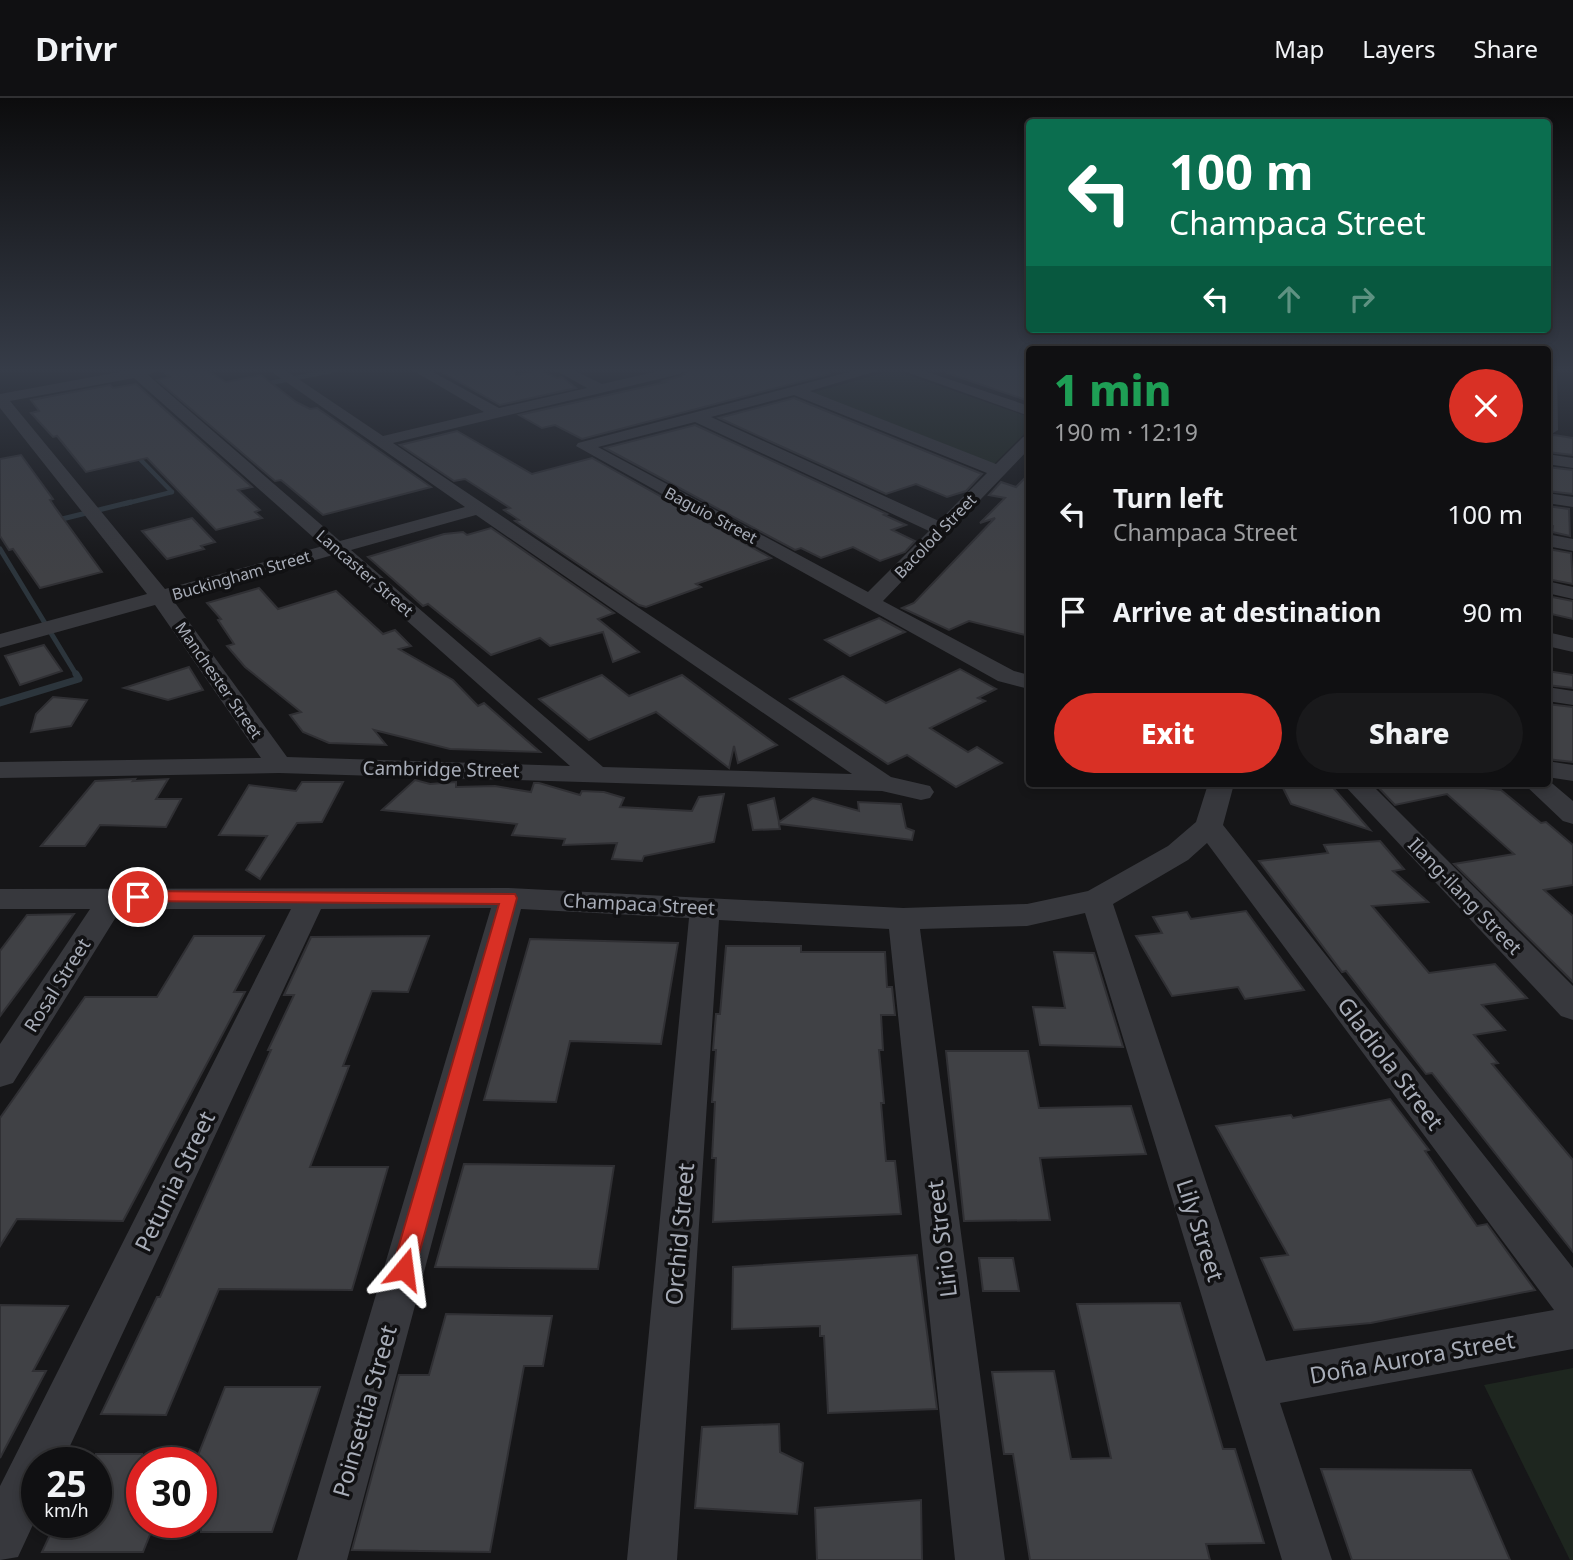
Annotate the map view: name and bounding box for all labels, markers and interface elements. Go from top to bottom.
text: Drivr [35,26,117,71]
text: Map [1274,32,1324,65]
text: Layers [1362,32,1436,65]
text: Share [1474,32,1538,65]
text: 100 m [1169,138,1314,204]
icon: left [1054,147,1145,238]
text: Champaca Street [1169,201,1425,244]
icon: left [1197,280,1235,318]
icon: ahead [1270,280,1308,318]
icon: right [1343,280,1381,318]
text: 1 min [1054,361,1171,418]
button: close [1449,369,1523,443]
text: 190 m · 12:19 [1054,416,1198,448]
text: Turn left [1113,480,1224,516]
street label: Baguio Street [661,481,761,549]
street label: Bacolod Street [889,489,981,583]
icon: left [1054,495,1092,533]
text: 100 m [1447,496,1523,532]
text: Champaca Street [1113,516,1297,548]
street label: Lancaster Street [312,525,418,621]
street label: Buckingham Street [169,545,313,605]
icon: arrive [1054,593,1092,631]
text: Arrive at destination [1113,594,1382,630]
text: 90 m [1462,594,1523,630]
street label: Manchester Street [170,617,268,743]
button: Exit [1054,693,1282,773]
button: Share [1296,693,1523,773]
street label: Cambridge Street [362,755,520,783]
street label: Ilang-ilang Street [1402,832,1528,960]
pin [108,867,168,927]
icon: arrive [119,878,157,916]
street label: Champaca Street [562,887,716,921]
street label: Rosal Street [18,933,96,1037]
street label: Gladiola Street [1330,990,1452,1136]
street label: Petunia Street [126,1105,222,1257]
street label: Orchid Street [657,1162,701,1306]
street label: Lily Street [1169,1175,1233,1285]
street label: Lirio Street [918,1179,964,1299]
position arrow [367,1232,441,1306]
street label: Poinsettia Street [324,1321,404,1501]
street label: Doña Aurora Street [1307,1323,1517,1391]
speed limit sign: 30 [126,1447,217,1538]
text: 25 [46,1460,87,1507]
text: km/h [44,1498,89,1522]

